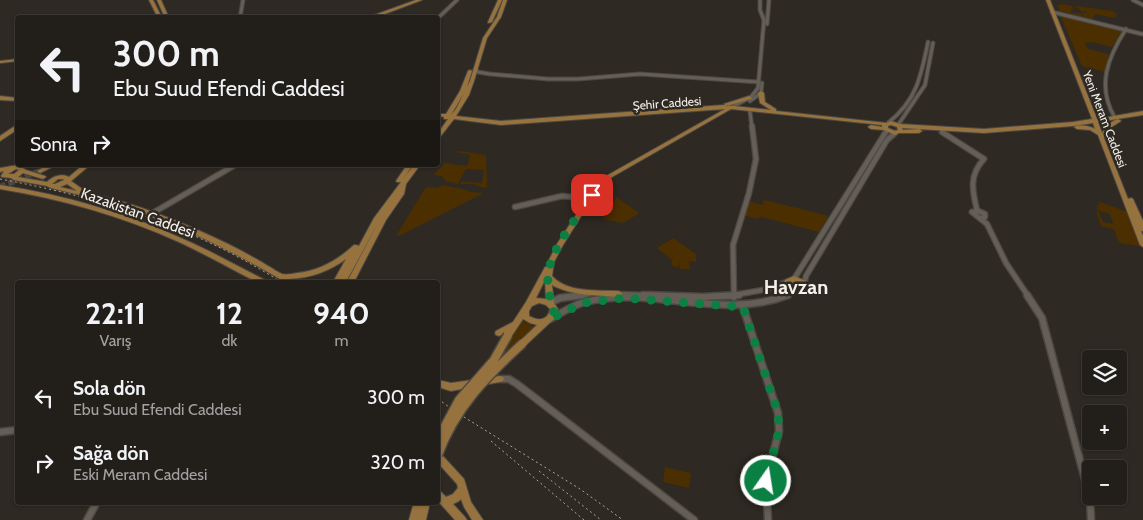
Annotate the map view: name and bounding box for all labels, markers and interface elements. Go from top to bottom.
text: 300 m [113,32,220,75]
icon: left [30,35,95,100]
street label: Yeni Meram Caddesi [1079,68,1130,170]
text: Ebu Suud Efendi Caddesi [113,75,345,102]
street label: Şehir Caddesi [632,93,702,113]
icon: right [87,130,115,158]
text: Sonra [30,133,77,156]
pin [571,174,613,216]
icon: arrive [578,181,606,209]
street label: Kazakistan Caddesi [78,184,198,242]
district label: Havzan [764,275,828,299]
text: 22:11 [85,295,146,332]
text: 12 [216,295,243,332]
text: 940 [313,295,370,332]
text: Varış [100,331,131,350]
text: dk [221,331,237,350]
text: m [334,331,348,350]
map controls [1082,350,1127,505]
button: layers [1082,350,1127,395]
text: Sola dön [73,377,146,400]
icon: left [30,384,58,412]
text: 300 m [367,386,425,409]
text: Ebu Suud Efendi Caddesi [73,400,242,419]
button: + [1082,405,1127,450]
text: Sağa dön [73,442,149,465]
icon: right [30,449,58,477]
text: 320 m [371,451,425,474]
position arrow [739,454,791,506]
button: − [1082,460,1127,505]
text: Eski Meram Caddesi [73,465,207,484]

